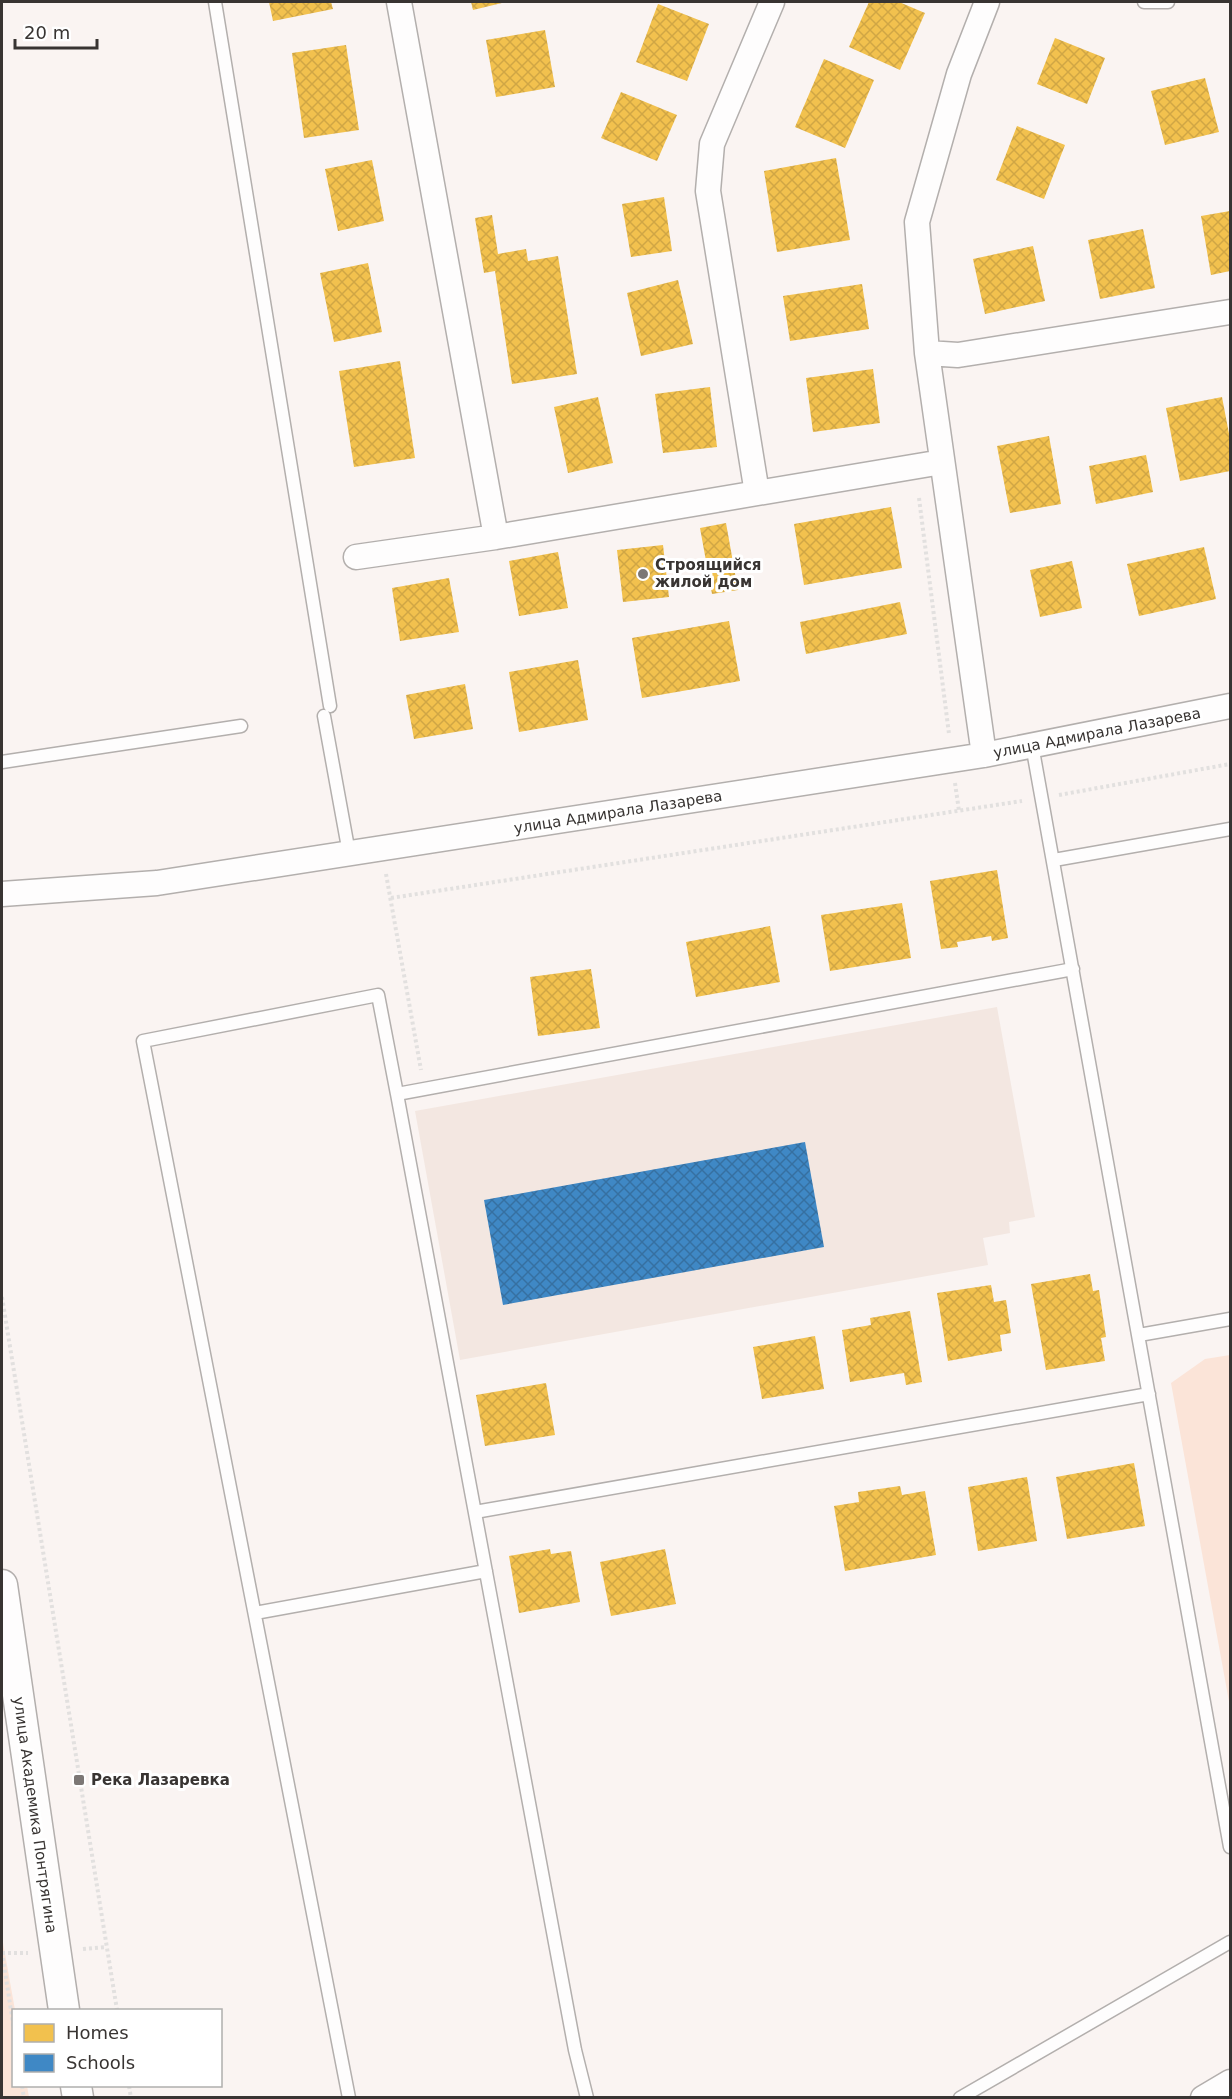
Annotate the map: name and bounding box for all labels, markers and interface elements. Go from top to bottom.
scale bar [15,12,98,50]
text: 20 m [24,22,70,43]
place label: Строящийся жилой дом [655,556,762,591]
marker: Строящийся жилой дом [636,567,650,581]
street label: улица Адмирала Лазарева [992,704,1202,762]
street label: улица Адмирала Лазарева [513,787,723,837]
street label: улица Академика Понтрягина [9,1696,61,1934]
place label: Река Лазаревка [91,1771,230,1789]
marker: Река Лазаревка [72,1773,86,1787]
legend [12,2009,222,2087]
text: Homes [66,2022,129,2043]
text: Schools [66,2052,135,2073]

